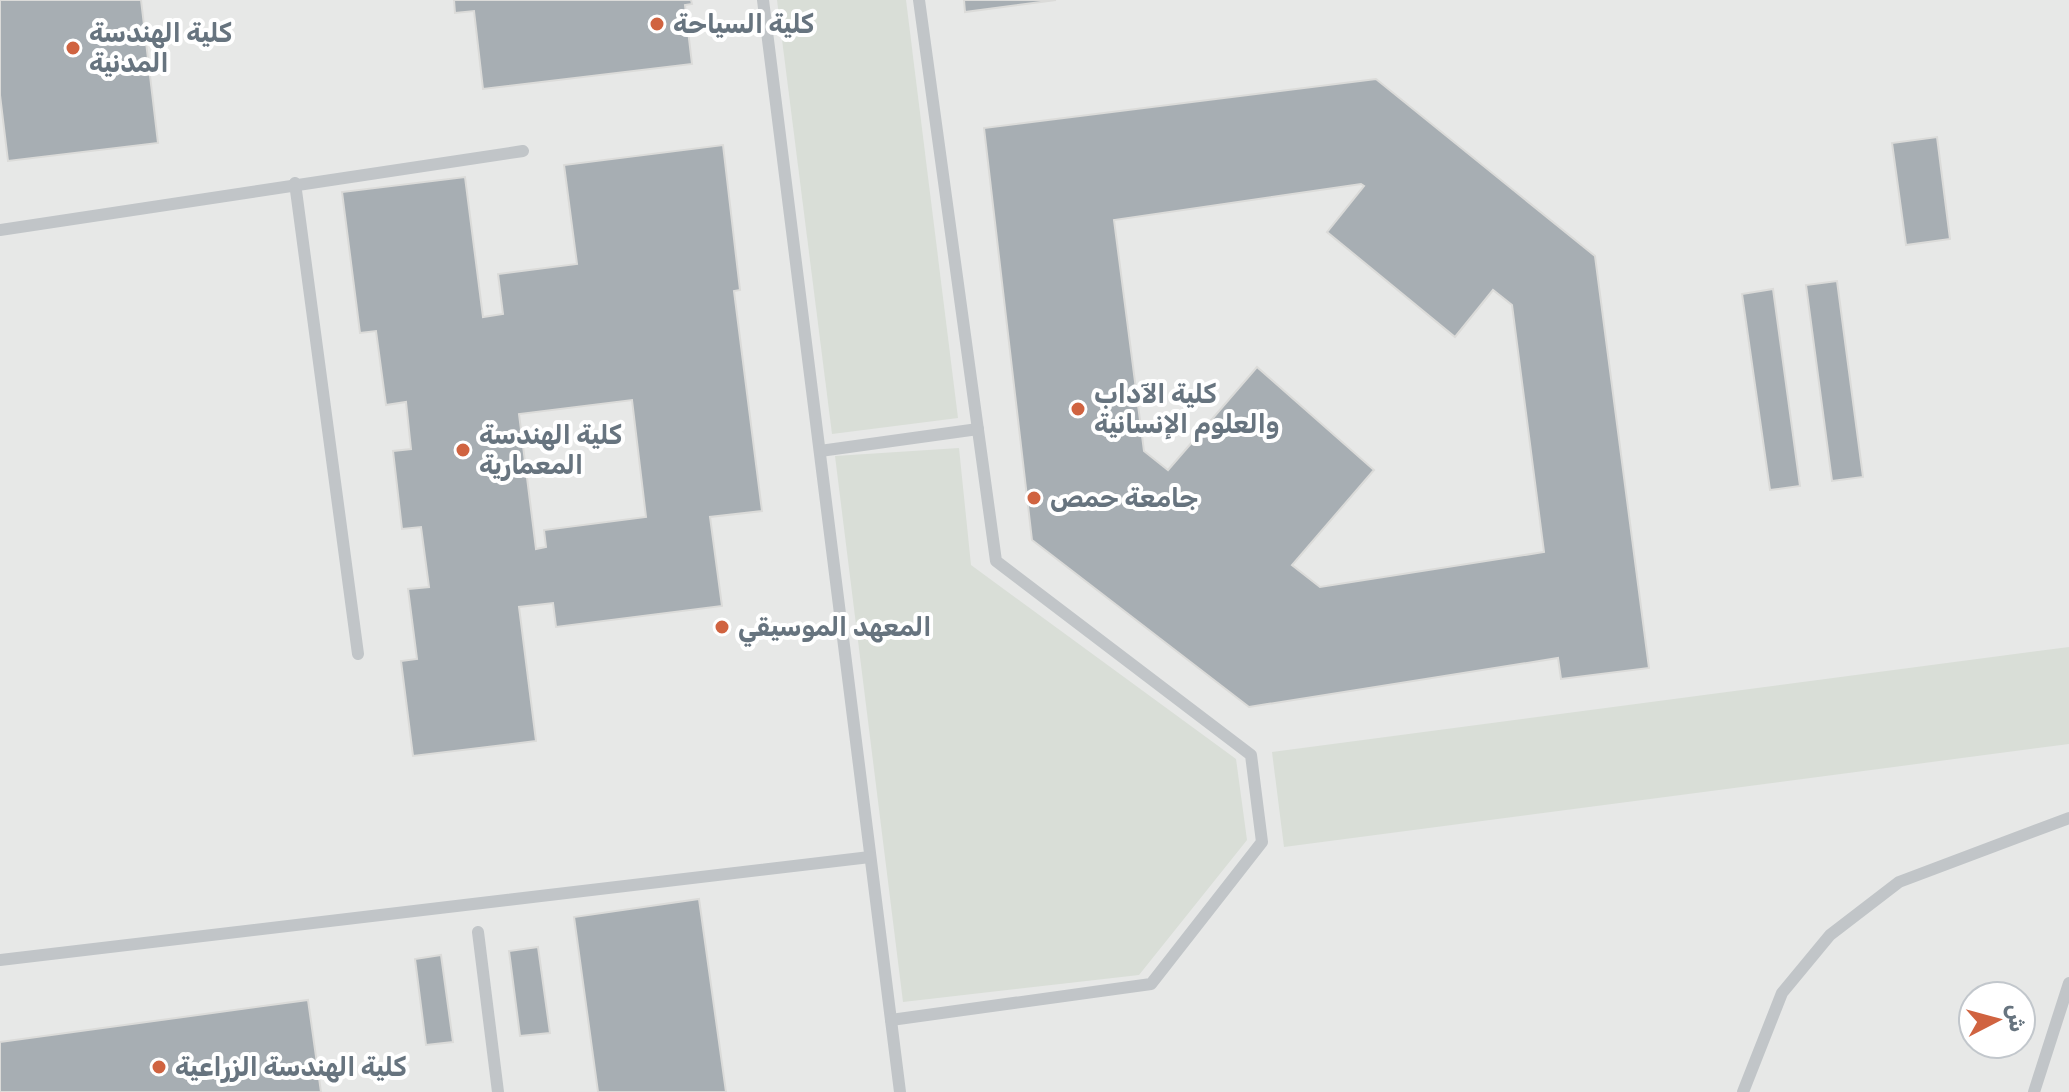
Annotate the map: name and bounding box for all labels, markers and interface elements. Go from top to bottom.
place label: كلية السياحة [673,9,814,40]
marker: كلية السياحة [648,15,666,33]
place label: كلية الهندسة المدنية [89,18,232,79]
marker: كلية الهندسة المدنية [64,39,82,57]
place label: كلية الآداب والعلوم الإنسانية [1094,379,1280,442]
marker: كلية الآداب والعلوم الإنسانية [1069,400,1087,418]
place label: كلية الهندسة المعمارية [479,420,622,481]
marker: كلية الهندسة المعمارية [454,441,472,459]
place label: جامعة حمص [1050,483,1198,514]
marker: جامعة حمص [1025,489,1043,507]
place label: المعهد الموسيقي [738,612,931,647]
marker: المعهد الموسيقي [713,618,731,636]
north arrow [1957,980,2037,1060]
text: ش [2002,1003,2031,1033]
place label: كلية الهندسة الزراعية [175,1052,406,1083]
marker: كلية الهندسة الزراعية [150,1058,168,1076]

